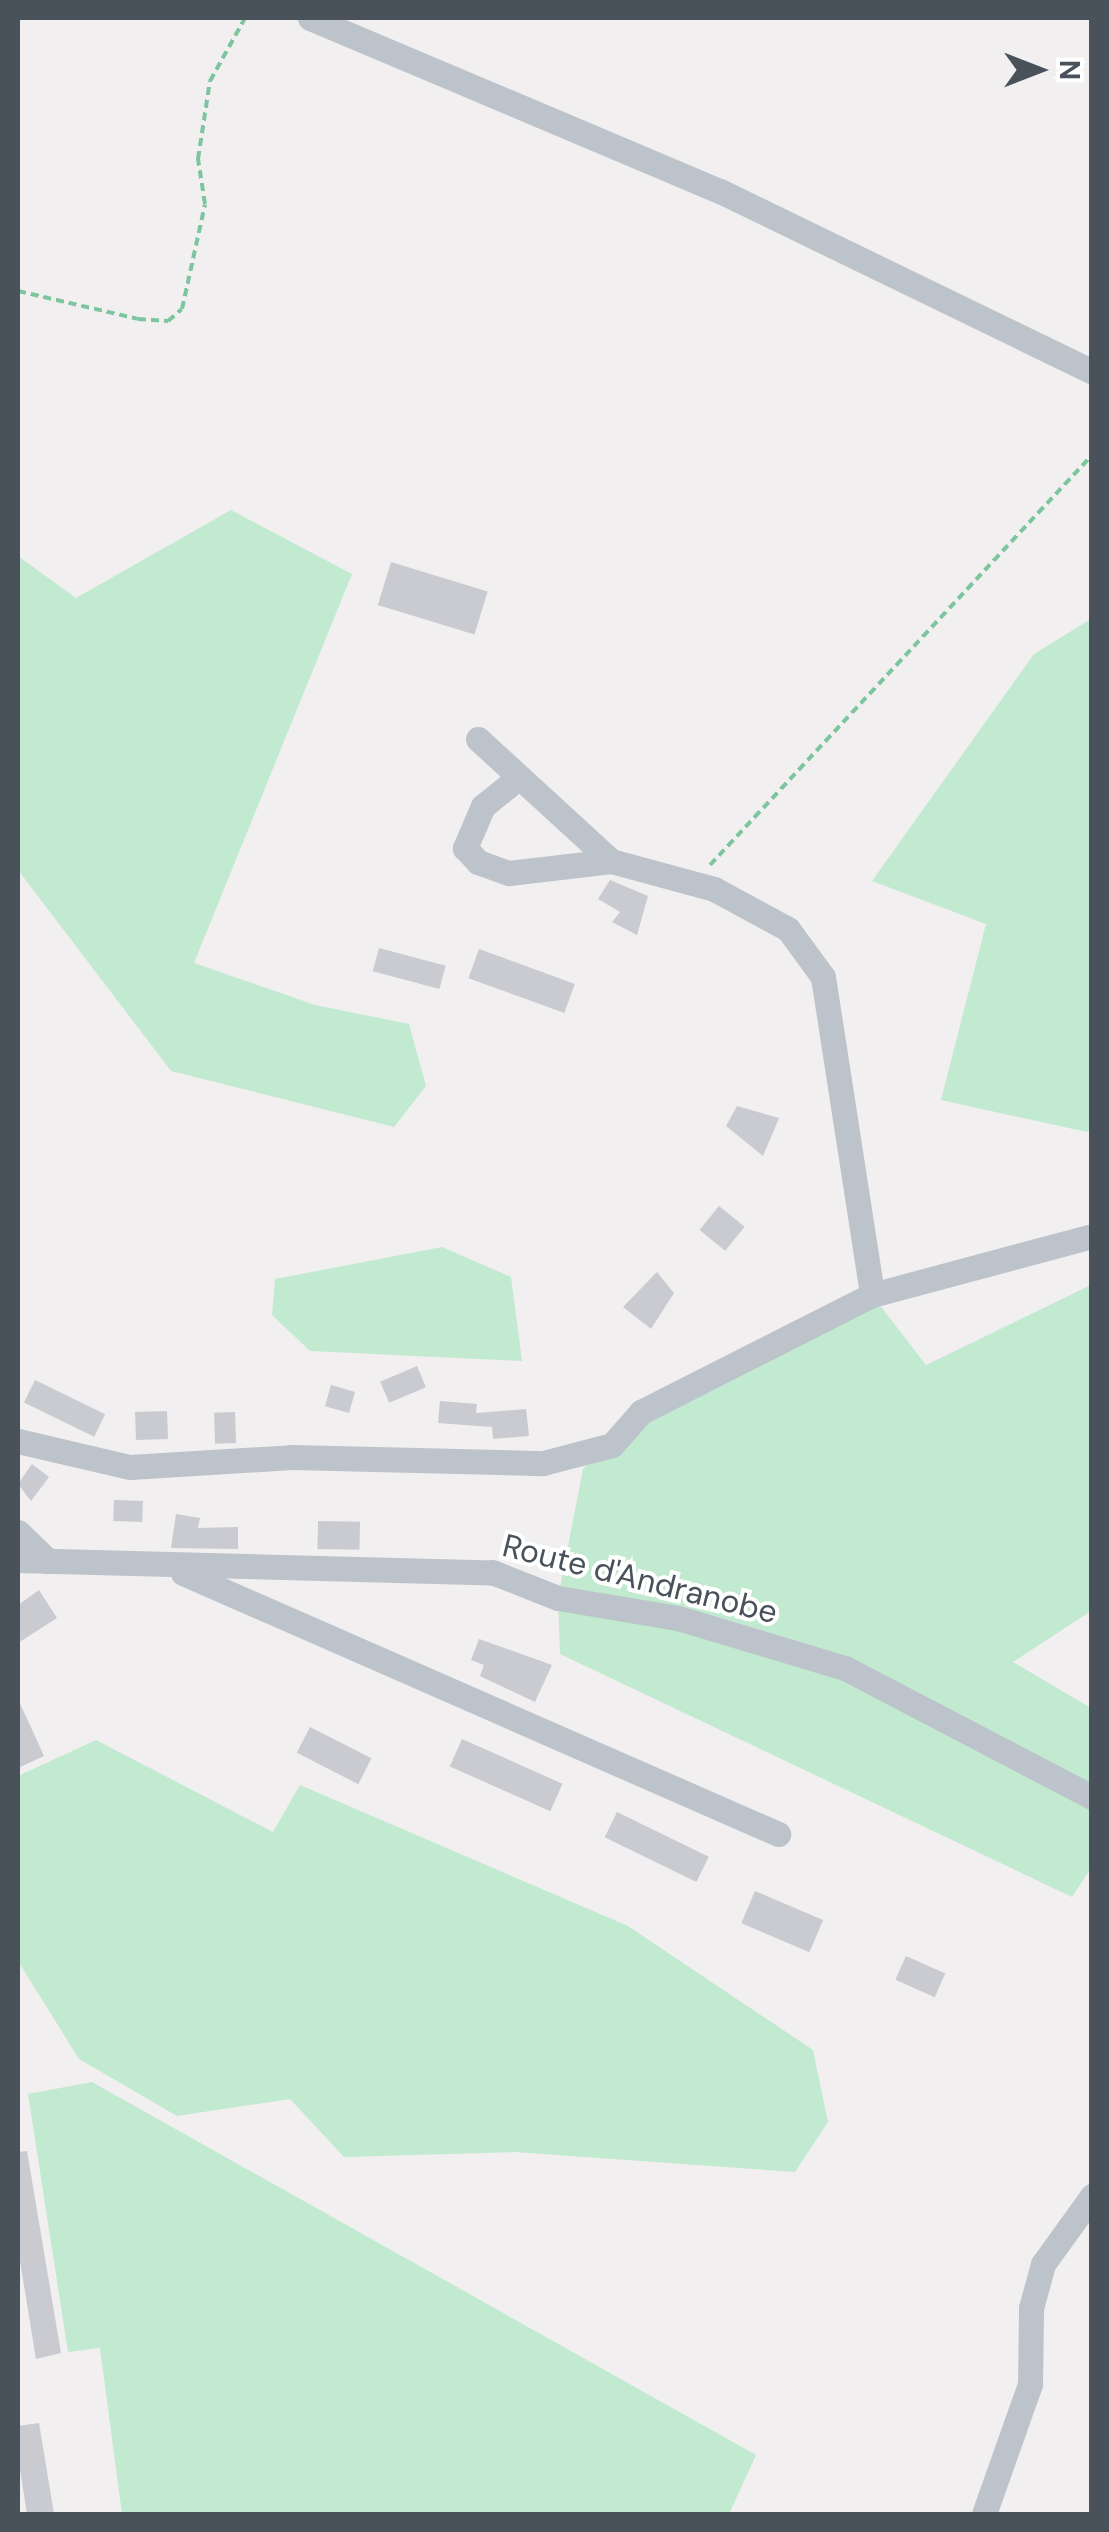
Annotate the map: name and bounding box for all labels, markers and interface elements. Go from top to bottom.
north arrow [989,20,1089,120]
text: N [1051,60,1088,80]
street label: Route d'Andranobe [499,1526,781,1632]

